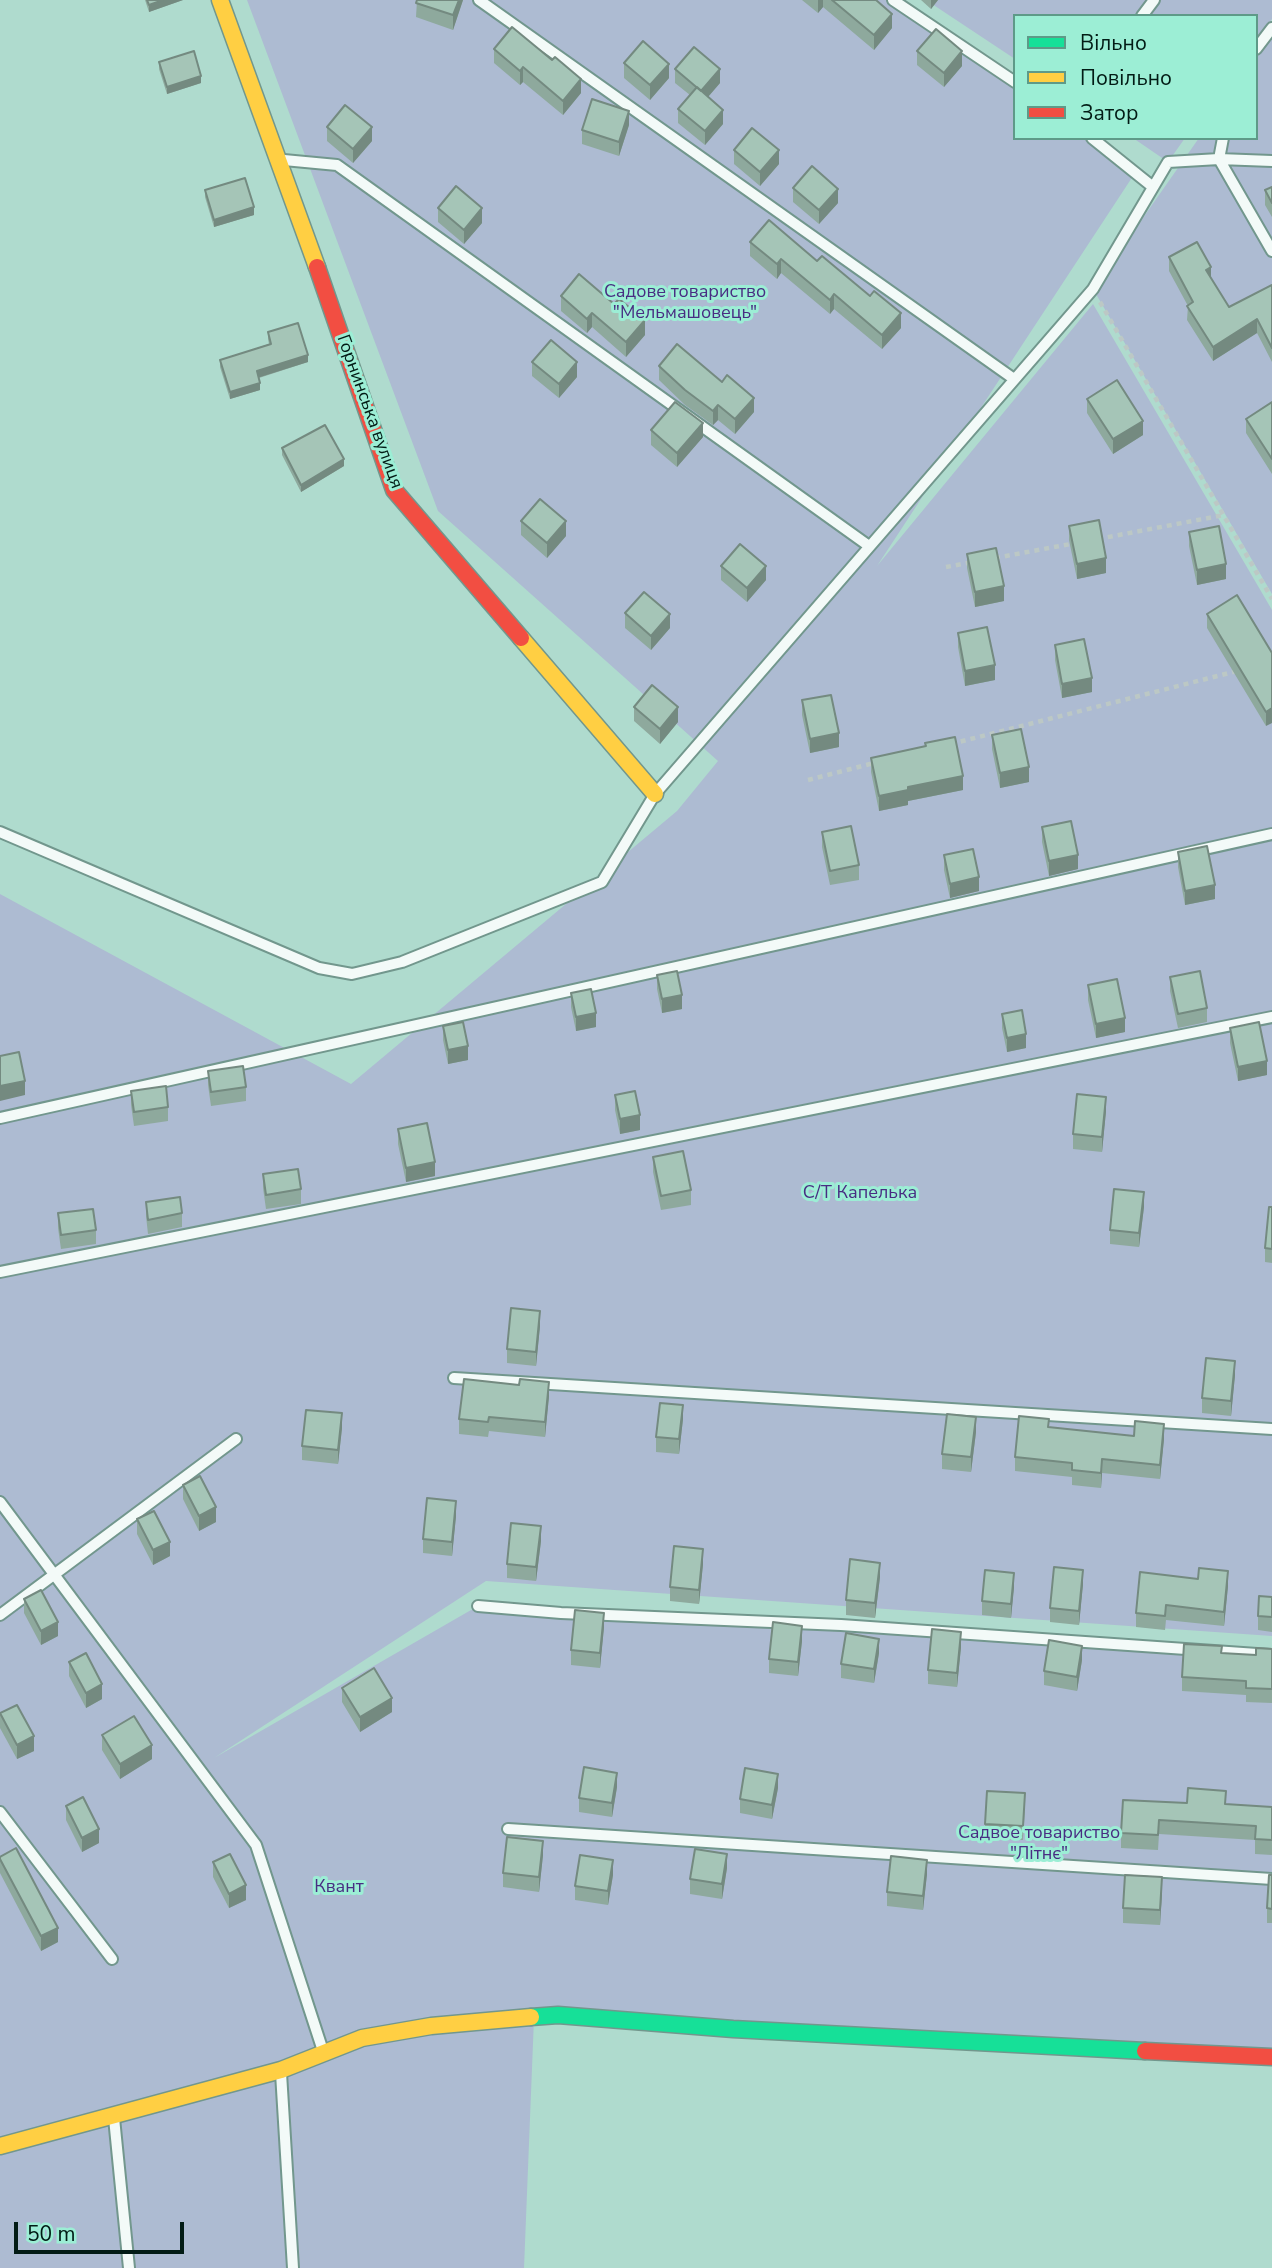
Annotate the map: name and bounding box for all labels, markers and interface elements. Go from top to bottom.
legend [1013,14,1258,140]
text: Вільно [1080,29,1147,57]
text: Повільно [1080,64,1172,92]
text: Затор [1080,99,1138,127]
park label: Садове товариство "Мельмашовець" [604,282,766,324]
street label: Горнинська вулиця [331,332,407,492]
park label: С/Т Капелька [803,1183,917,1205]
park label: Садвое товариство "Літнє" [958,1823,1120,1866]
park label: Квант [314,1877,364,1899]
scale bar [18,2208,187,2252]
text: 50 m [27,2220,76,2248]

